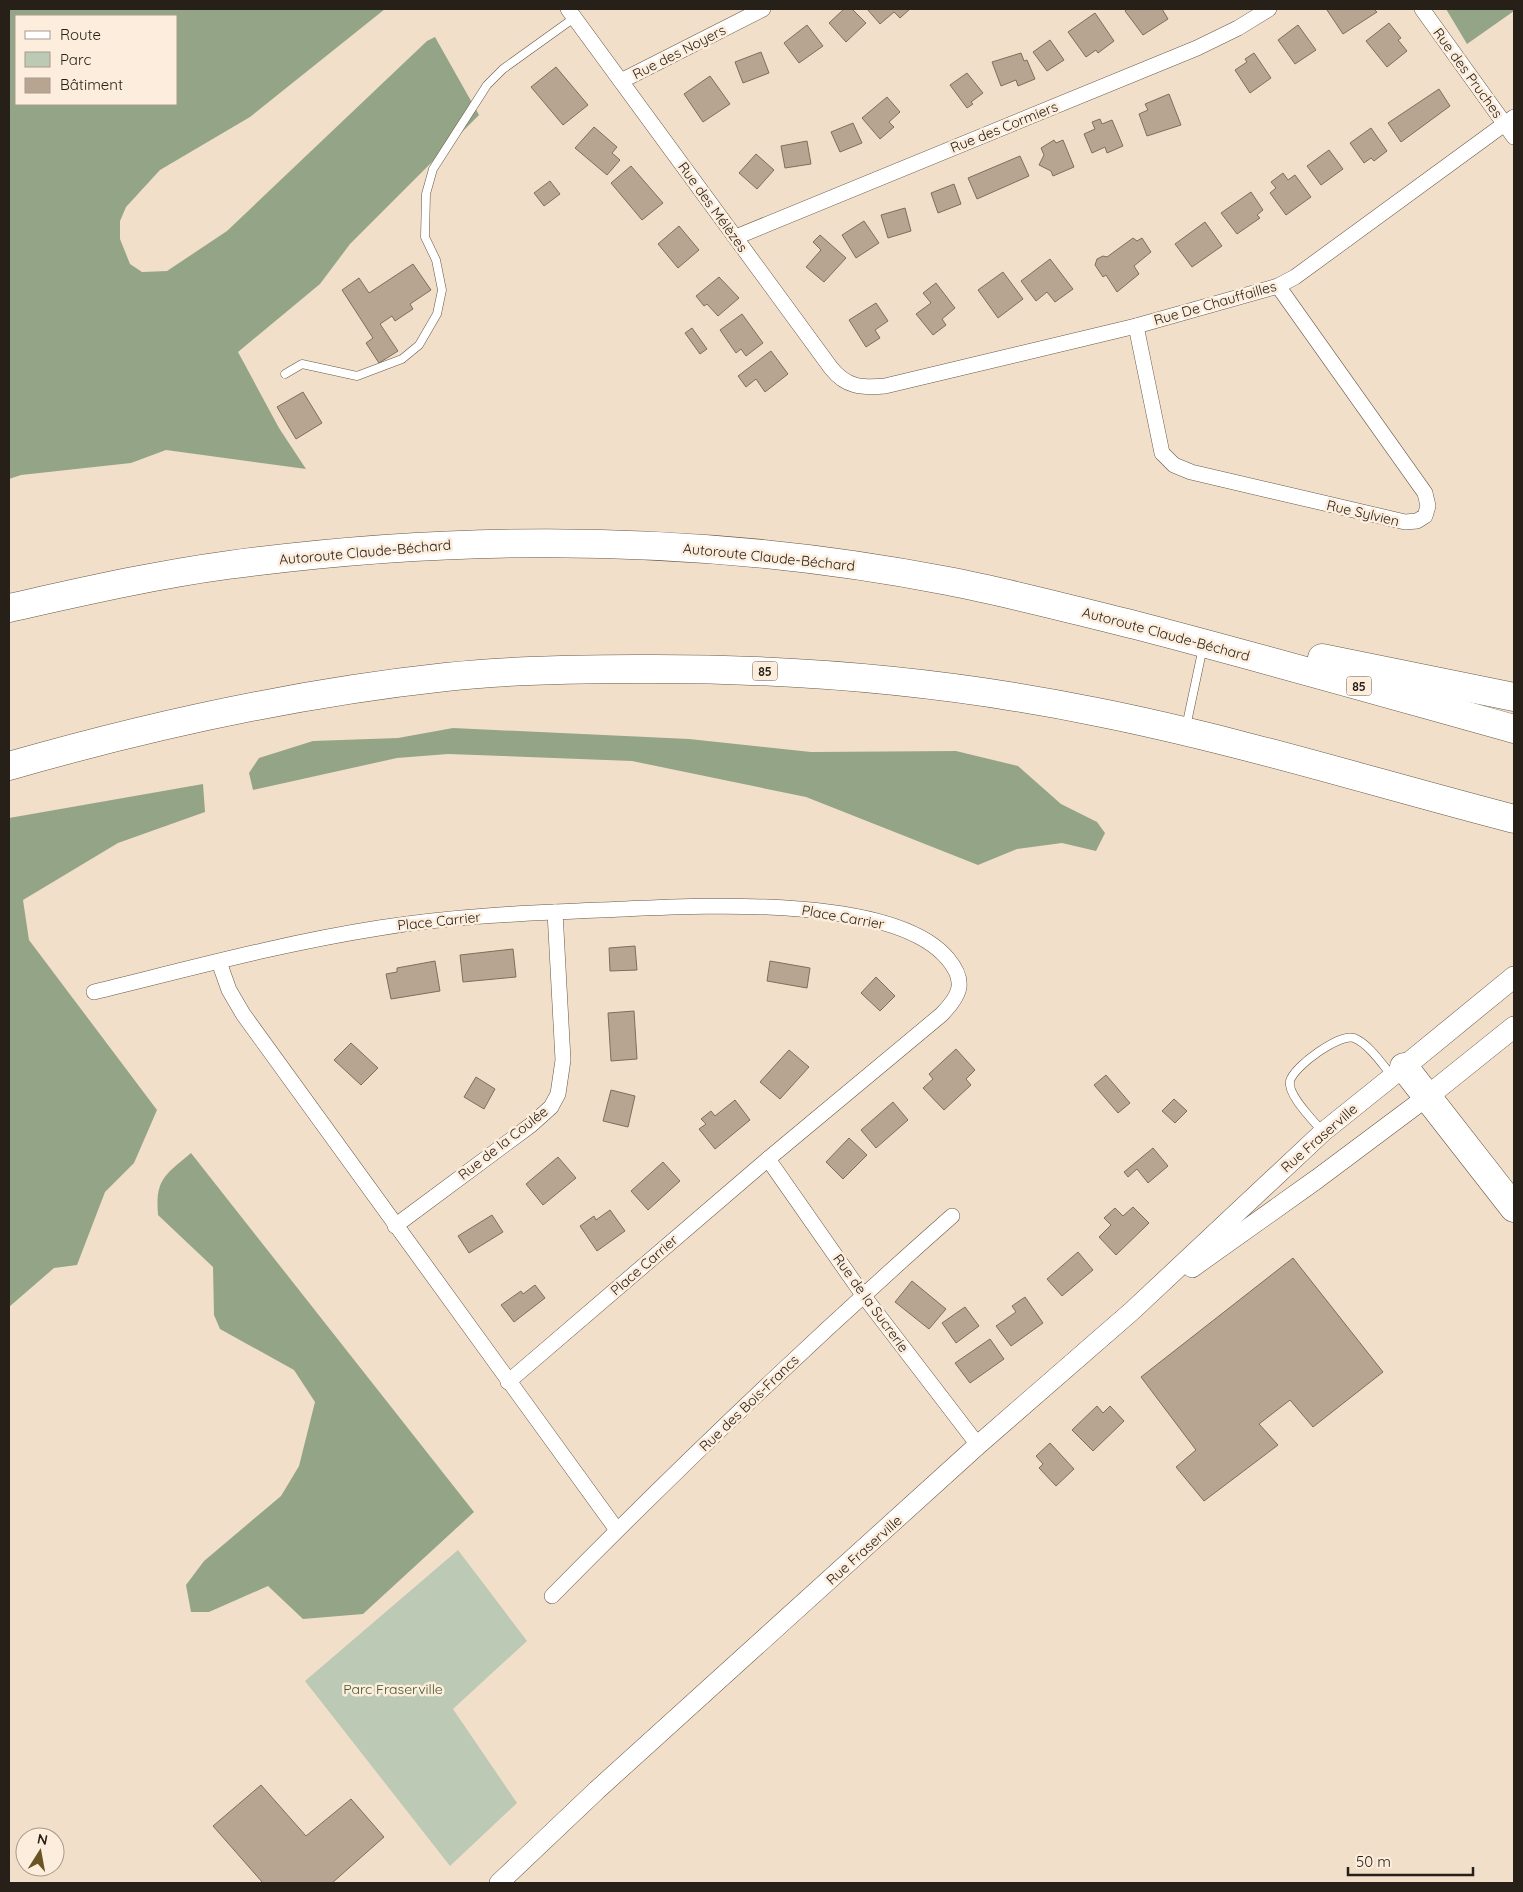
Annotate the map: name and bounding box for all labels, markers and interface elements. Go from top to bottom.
legend [15,15,178,105]
street label: Rue des Noyers [629,21,729,83]
street label: Rue des Pruches [1429,24,1507,122]
text: Route [60,25,101,44]
text: Parc [60,50,91,69]
text: Bâtiment [60,75,123,94]
street label: Rue des Cormiers [948,97,1060,157]
street label: Rue des Mélèzes [674,158,752,256]
street label: Rue De Chauffailles [1152,277,1278,329]
street label: Rue Sylvien [1325,496,1401,530]
street label: Autoroute Claude-Béchard [278,536,452,568]
street label: Autoroute Claude-Béchard [682,539,856,575]
street label: Autoroute Claude-Béchard [1080,603,1252,665]
road number: 85 [752,661,778,680]
road number: 85 [1346,676,1372,696]
street label: Place Carrier [800,901,886,933]
street label: Place Carrier [396,908,482,934]
street label: Rue Fraserville [1277,1100,1361,1176]
street label: Rue de la Coulée [454,1102,552,1184]
street label: Place Carrier [606,1230,682,1299]
street label: Rue de la Sucrerie [829,1250,913,1356]
street label: Rue des Bois-Francs [695,1351,803,1455]
street label: Rue Fraserville [822,1511,906,1589]
park label: Parc Fraserville [343,1680,443,1698]
north arrow [15,1827,65,1877]
text: N [36,1829,49,1849]
scale bar [1348,1844,1473,1876]
text: 50 m [1356,1852,1391,1871]

